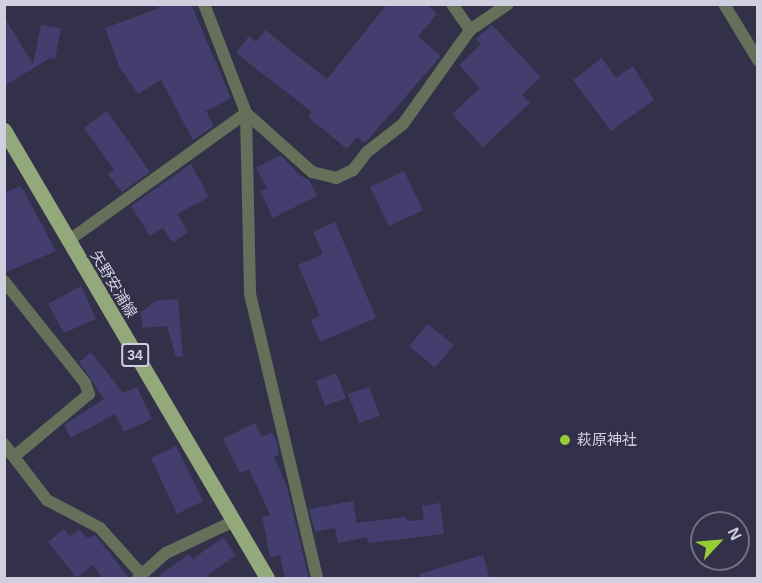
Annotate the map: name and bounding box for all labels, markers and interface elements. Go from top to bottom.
street label: 矢野安浦線 [87,247,141,321]
road number: 34 [120,344,150,366]
place label: 萩原神社 [577,431,637,449]
marker: 萩原神社 [558,433,572,447]
north arrow [690,511,750,571]
text: N [725,525,745,543]

